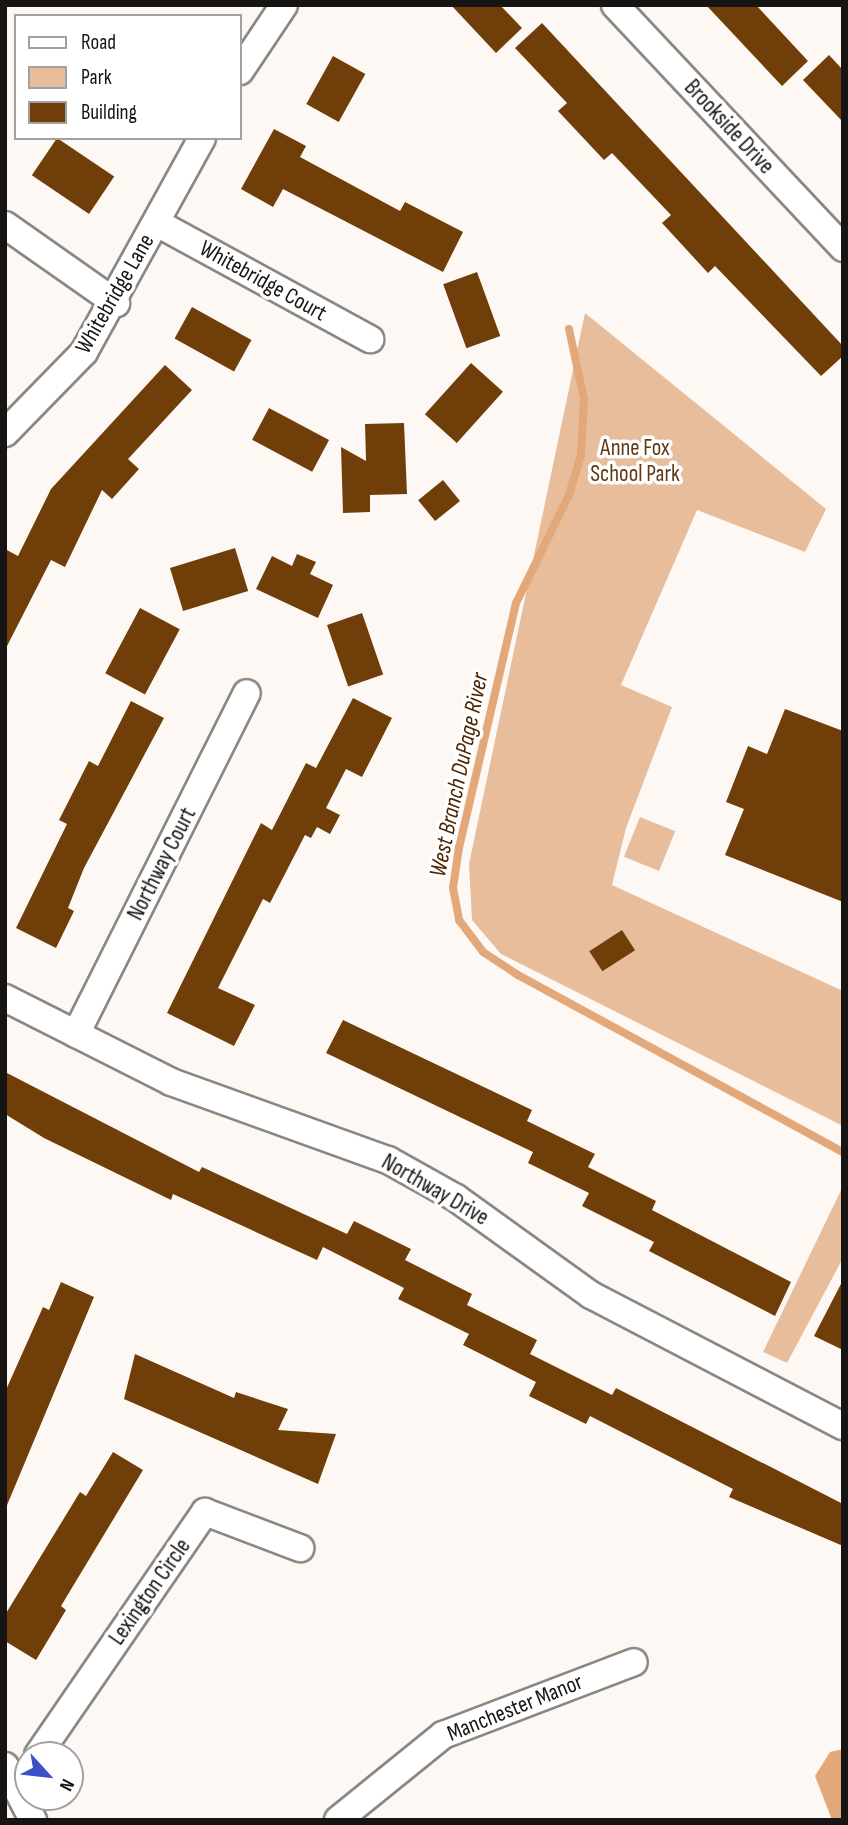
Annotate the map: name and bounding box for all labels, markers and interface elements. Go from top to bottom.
legend [14,14,242,140]
text: Road [81,30,116,55]
text: Park [81,65,112,90]
street label: Brookside Drive [678,74,780,180]
text: Building [81,100,137,125]
street label: Whitebridge Lane [70,229,160,359]
street label: Whitebridge Court [195,235,331,327]
park label: Anne Fox School Park [590,434,680,488]
water label: West Branch DuPage River [423,670,495,880]
street label: Northway Court [122,803,202,925]
street label: Northway Drive [377,1148,493,1232]
street label: Lexington Circle [103,1534,197,1650]
street label: Manchester Manor [443,1668,587,1748]
north arrow [14,1741,84,1811]
text: N [54,1775,79,1795]

